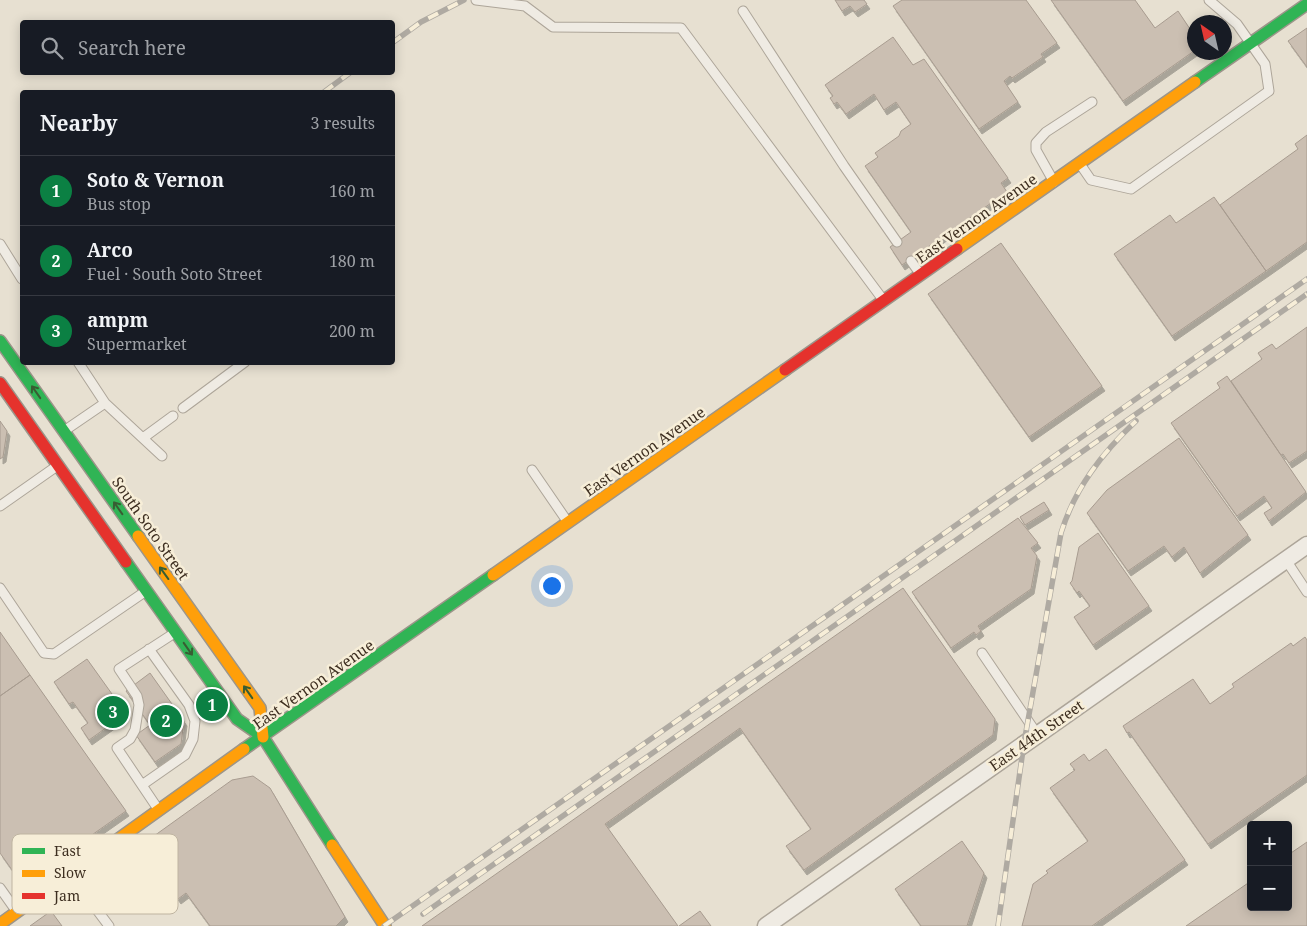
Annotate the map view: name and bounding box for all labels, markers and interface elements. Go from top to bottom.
north arrow [1187,15,1232,60]
search box [20,20,395,75]
icon: search [38,34,66,62]
text: Search here [78,35,186,61]
text: Nearby [40,109,118,137]
text: 3 results [311,112,375,134]
text: Soto & Vernon [87,167,224,193]
street label: East Vernon Avenue [911,169,1041,267]
text: 1 [51,180,61,202]
text: 160 m [329,180,375,202]
text: Bus stop [87,193,151,215]
text: Arco [87,237,133,263]
text: 2 [51,250,61,272]
text: 180 m [329,250,375,272]
text: Fuel · South Soto Street [87,263,262,285]
text: ampm [87,307,148,333]
text: 3 [51,320,61,342]
text: 200 m [329,320,375,342]
text: Supermarket [87,333,187,355]
one-way arrow [31,385,41,399]
street label: East Vernon Avenue [579,402,709,500]
street label: South Soto Street [108,472,194,584]
one-way arrow [113,501,123,515]
one-way arrow [159,566,169,580]
your location [539,573,565,599]
street label: East Vernon Avenue [248,635,378,733]
one-way arrow [183,641,193,655]
pin: 1 [196,686,228,724]
one-way arrow [243,686,254,700]
pin: 3 [97,693,129,731]
street label: East 44th Street [985,695,1087,775]
pin: 2 [150,702,182,740]
map controls [1247,821,1292,911]
button: + [1247,821,1292,866]
legend [12,834,178,914]
text: Fast [54,841,81,860]
text: Slow [54,863,87,882]
button: − [1247,866,1292,911]
text: Jam [53,886,80,905]

